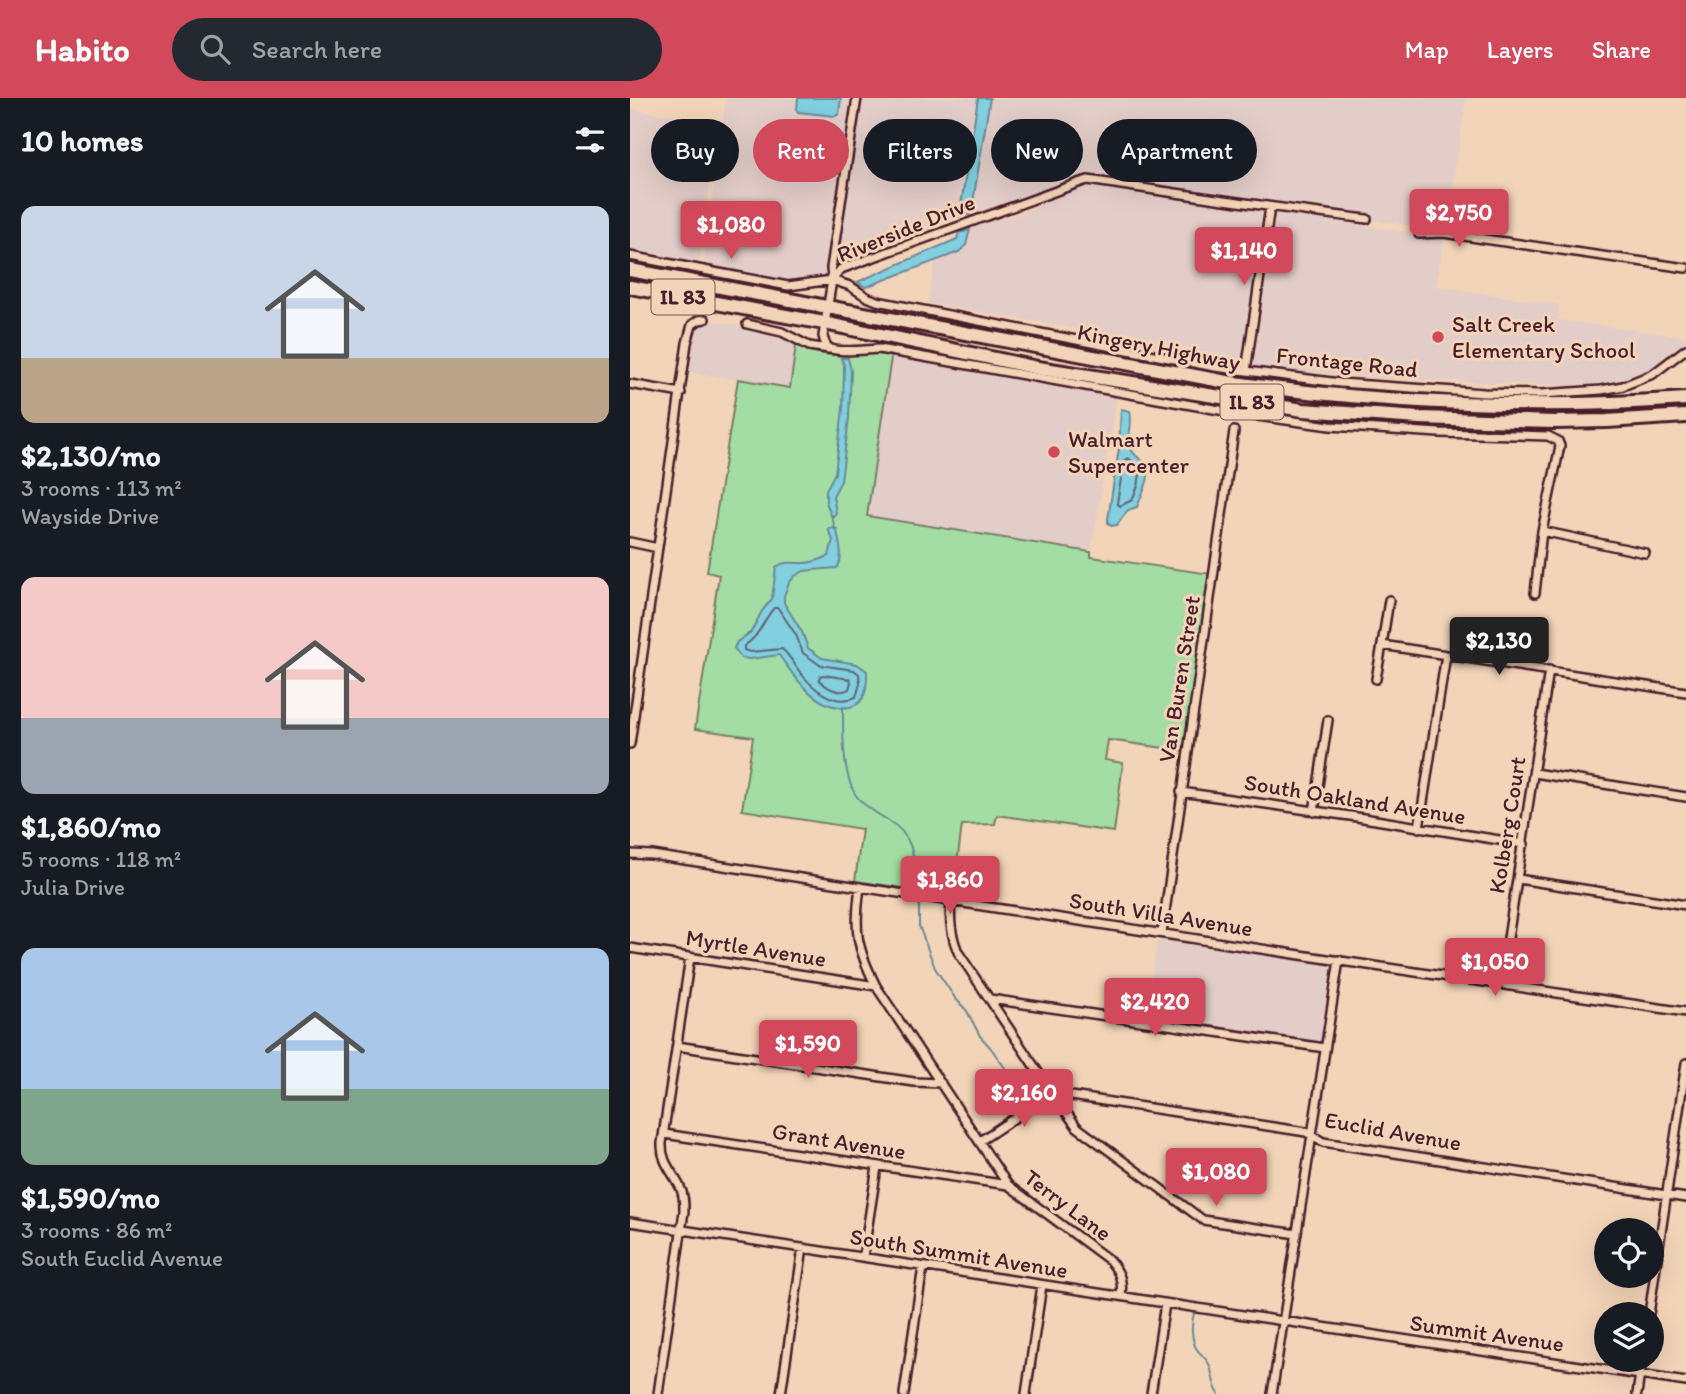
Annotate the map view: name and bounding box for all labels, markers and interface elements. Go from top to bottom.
search box [172,18,662,81]
text: Habito [35,30,130,69]
icon: search [196,30,234,68]
text: Search here [252,33,382,65]
text: Map [1405,35,1449,64]
text: Layers [1487,35,1554,64]
text: Share [1592,35,1651,64]
chip: Buy [651,119,739,182]
chip: Rent [753,119,849,182]
chip: Filters [863,119,977,182]
chip: New [991,119,1083,182]
chip: Apartment [1097,119,1257,182]
icon: filters [571,121,609,159]
text: 10 homes [21,122,144,159]
street label: Riverside Drive [833,188,979,268]
pin: $2,750 [1402,190,1516,249]
text: $2,750 [1426,198,1492,226]
pin: $1,080 [674,202,788,261]
text: $1,080 [697,210,765,238]
pin: $1,140 [1187,228,1301,287]
text: $1,140 [1211,236,1277,264]
icon: home [252,251,378,377]
road number: IL 83 [652,280,714,314]
place label: Salt Creek Elementary School [1452,310,1636,364]
street label: Kingery Highway [1075,317,1243,377]
marker: Salt Creek Elementary School [1430,329,1446,345]
street label: Frontage Road [1275,341,1419,383]
road number: IL 83 [1220,384,1284,420]
place label: Walmart Supercenter [1068,425,1189,479]
text: $2,130/mo [21,437,161,474]
marker: Walmart Supercenter [1046,444,1062,460]
text: 3 rooms · 113 m² [21,474,182,502]
text: Wayside Drive [21,502,159,530]
street label: Van Buren Street [1152,593,1206,764]
pin: $2,130 [1442,618,1556,677]
icon: home [252,622,378,748]
text: $2,130 [1466,626,1532,654]
street label: Kolberg Court [1482,754,1532,896]
street label: South Oakland Avenue [1242,768,1468,830]
text: $1,860/mo [21,808,161,845]
text: 5 rooms · 118 m² [21,845,181,873]
pin: $1,860 [893,856,1007,916]
text: $1,860 [917,865,983,893]
text: Julia Drive [21,873,125,901]
street label: South Villa Avenue [1067,886,1255,942]
street label: Myrtle Avenue [684,923,828,973]
pin: $1,050 [1438,939,1552,998]
text: $1,050 [1461,947,1529,975]
pin: $2,420 [1098,978,1212,1038]
text: $2,420 [1120,987,1190,1015]
icon: home [252,993,378,1119]
pin: $1,590 [751,1020,865,1080]
text: $1,590 [775,1029,841,1057]
pin: $2,160 [967,1070,1081,1129]
text: $2,160 [991,1078,1057,1106]
street label: Euclid Avenue [1323,1105,1463,1157]
street label: Grant Avenue [770,1117,908,1165]
pin: $1,080 [1159,1148,1273,1208]
text: $1,080 [1182,1157,1250,1185]
street label: Terry Lane [1019,1163,1117,1247]
text: $1,590/mo [21,1179,160,1216]
text: 3 rooms · 86 m² [21,1216,173,1244]
map controls [1594,1218,1664,1372]
button: locate [1594,1218,1664,1288]
street label: South Summit Avenue [848,1222,1070,1284]
text: South Euclid Avenue [21,1244,223,1272]
button: layers [1594,1302,1664,1372]
street label: Summit Avenue [1408,1308,1566,1358]

